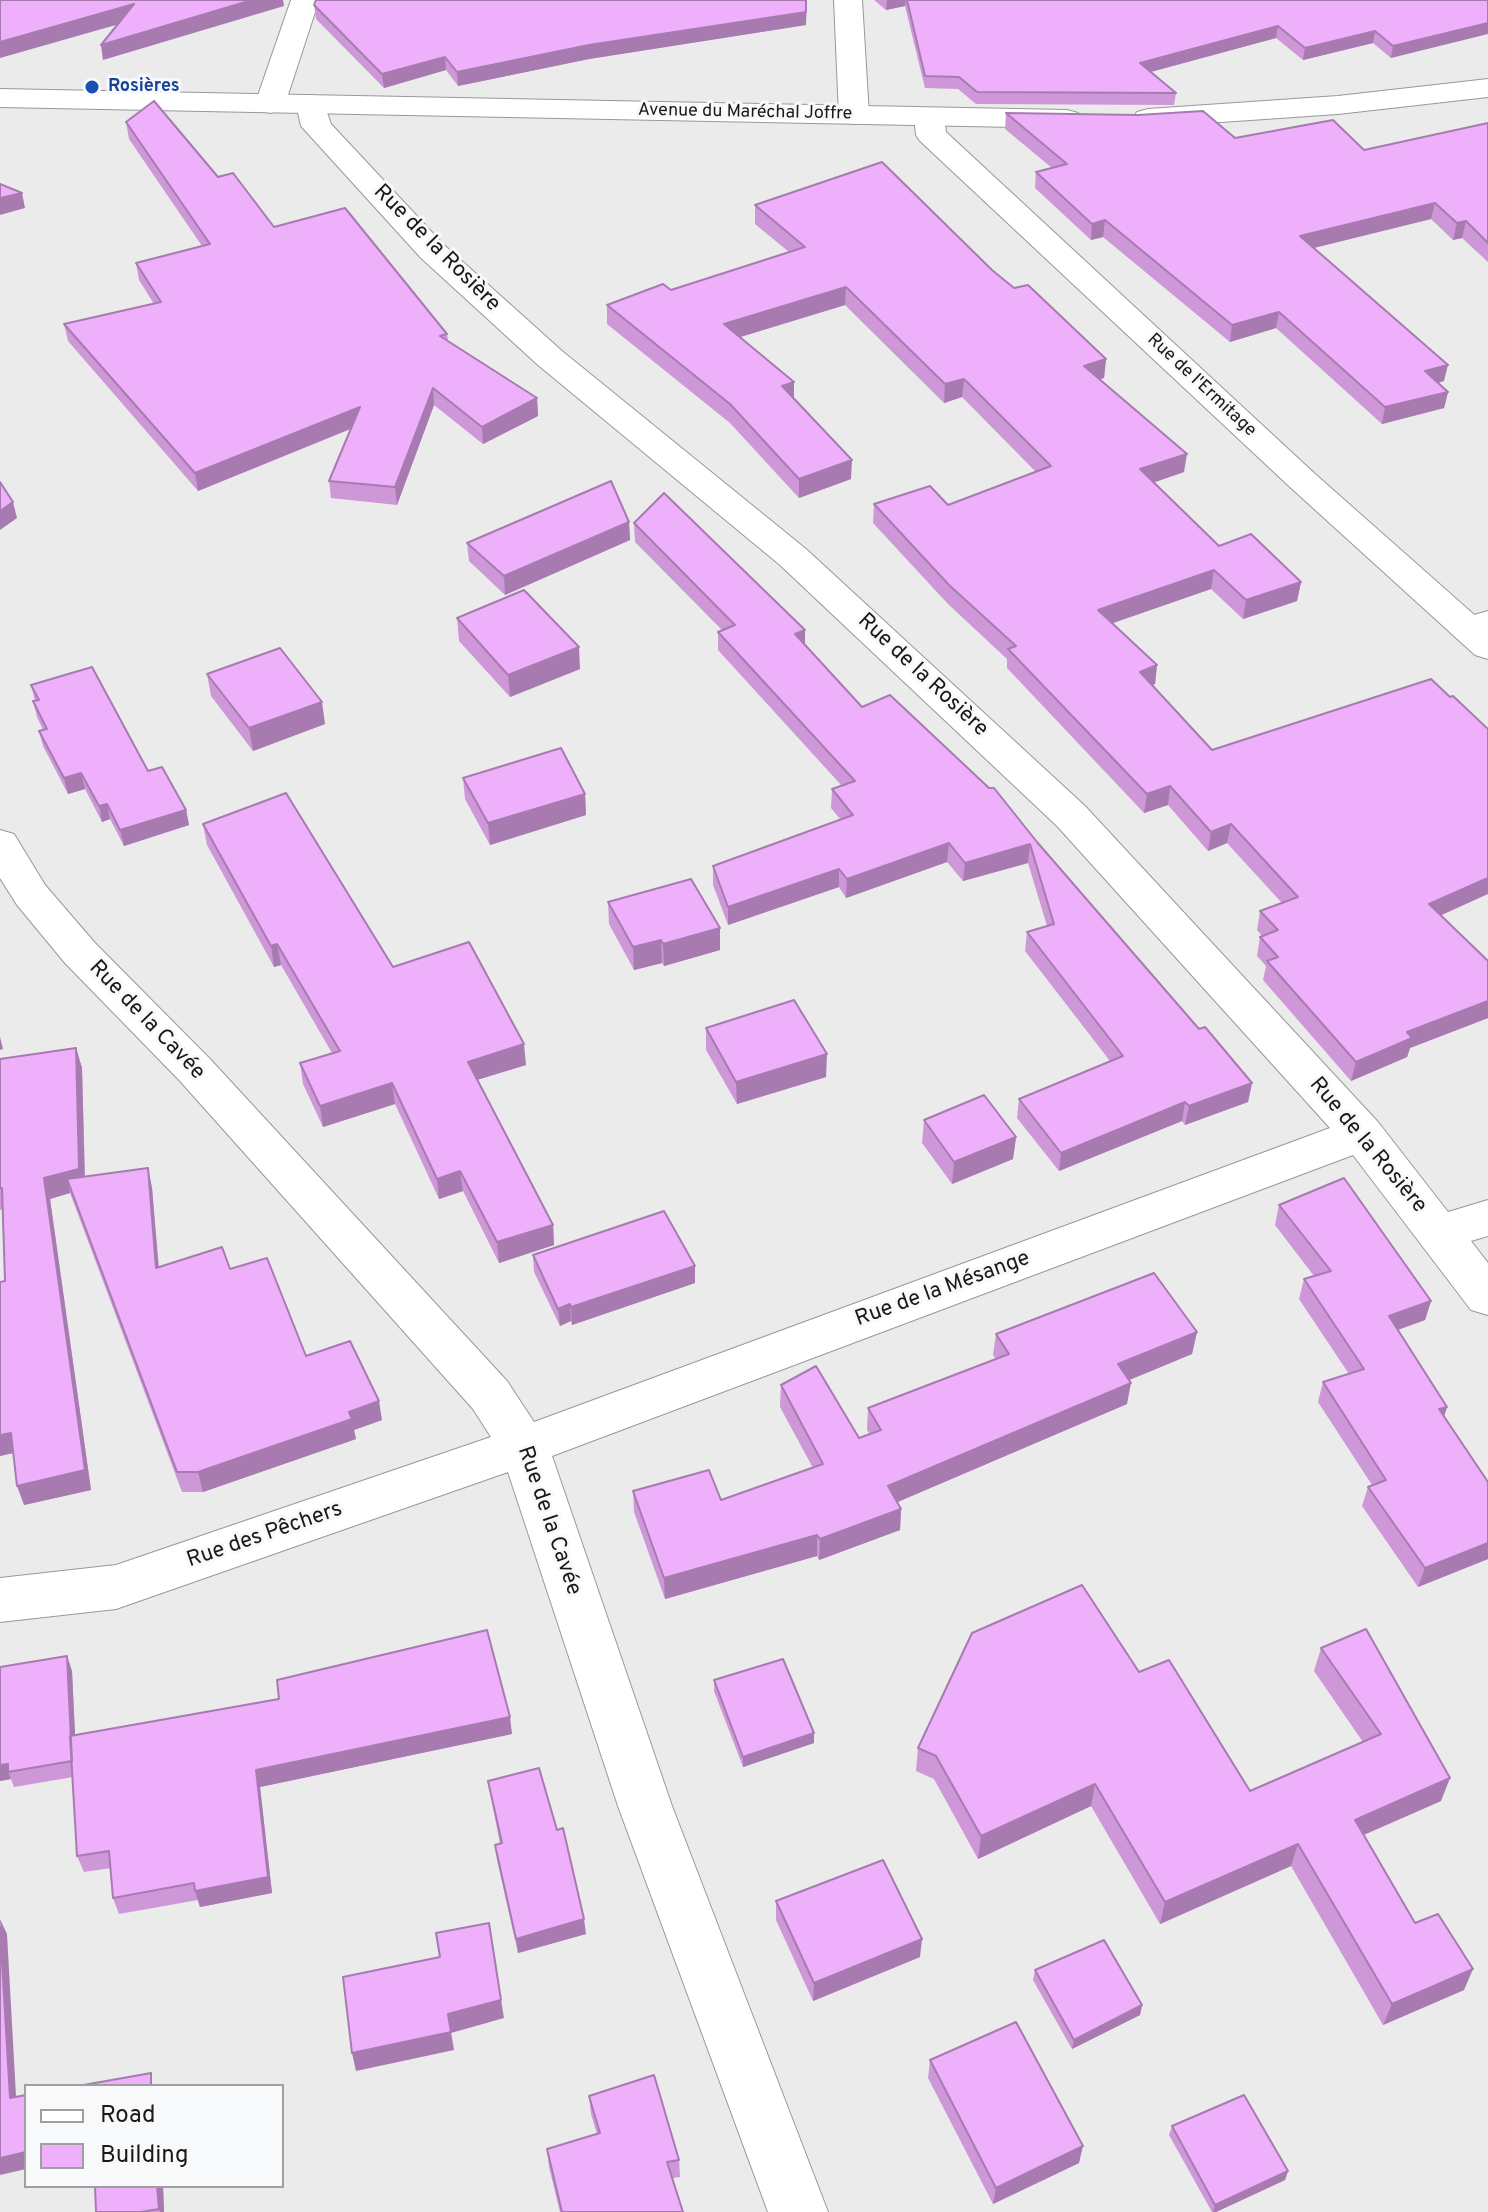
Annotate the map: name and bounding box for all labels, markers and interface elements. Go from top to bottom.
place label: Rosières [108,76,180,98]
marker: Rosières [83,78,101,96]
street label: Avenue du Maréchal Joffre [638,100,852,126]
street label: Rue de la Rosière [367,180,505,318]
street label: Rue de l'Ermitage [1142,330,1260,442]
street label: Rue de la Rosière [851,609,993,743]
street label: Rue de la Cavée [82,956,210,1086]
street label: Rue de la Rosière [1303,1073,1431,1219]
street label: Rue de la Mésange [852,1246,1034,1334]
street label: Rue de la Cavée [510,1443,586,1599]
street label: Rue des Pêchers [184,1497,346,1575]
legend [24,2084,284,2188]
text: Road [100,2101,156,2131]
text: Building [100,2141,189,2171]

